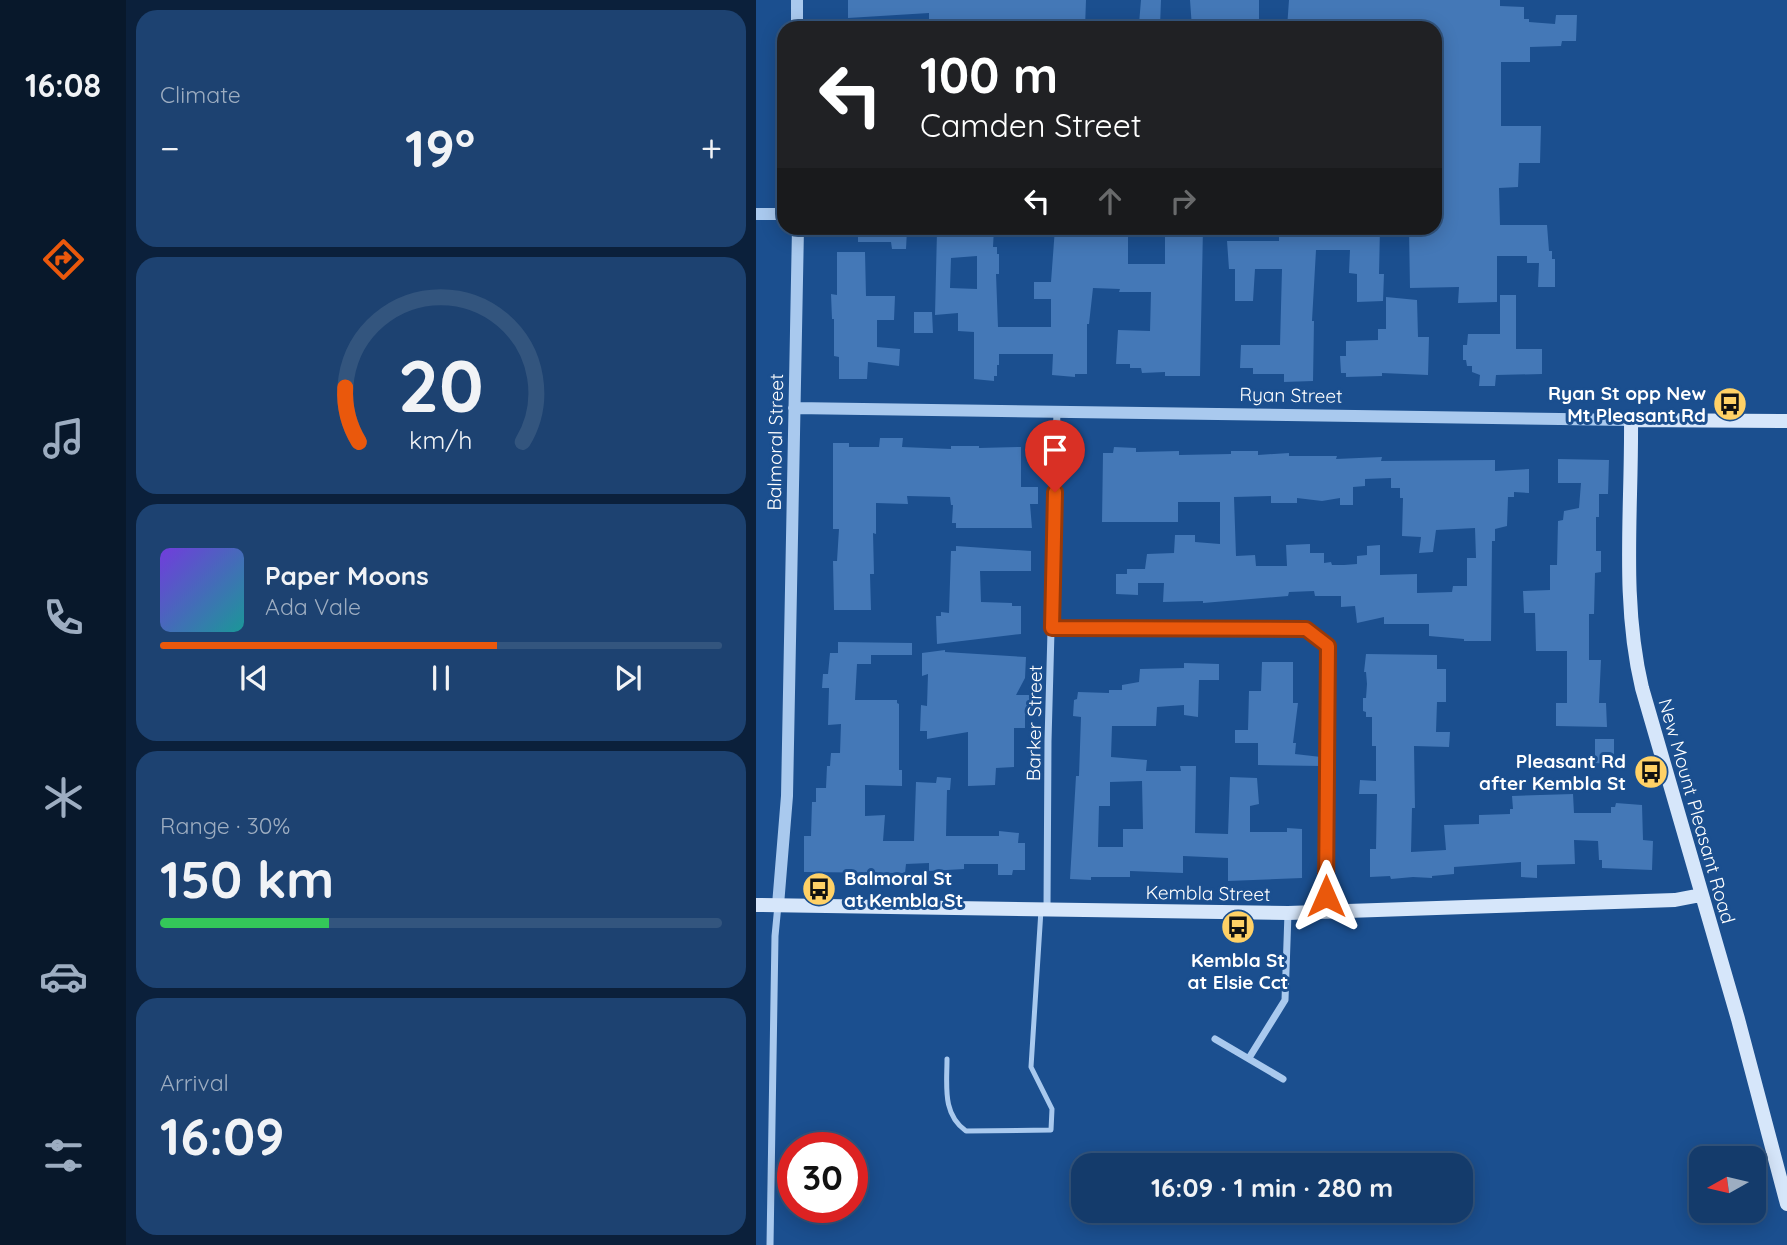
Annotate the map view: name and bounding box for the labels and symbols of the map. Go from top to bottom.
street label: Balmoral Street [762,373,788,511]
place label: Ryan St opp New Mt Pleasant Rd [1548,381,1706,427]
street label: Ryan Street [1239,382,1343,408]
bus stop icon: Ryan St opp New Mt Pleasant Rd [1711,385,1749,423]
pin [1025,420,1085,492]
street label: Barker Street [1021,665,1047,781]
street label: New Mount Pleasant Road [1653,696,1741,926]
place label: Pleasant Rd after Kembla St [1479,749,1626,795]
bus stop icon: Pleasant Rd after Kembla St [1632,753,1670,791]
position arrow [1289,859,1363,933]
place label: Balmoral St at Kembla St [844,866,963,912]
bus stop icon: Balmoral St at Kembla St [800,870,838,908]
street label: Kembla Street [1145,880,1271,906]
bus stop icon: Kembla St at Elsie Cct [1219,908,1257,946]
place label: Kembla St at Elsie Cct [1188,948,1288,994]
speed limit sign: 30 [777,1132,868,1223]
north arrow [1689,1146,1766,1223]

